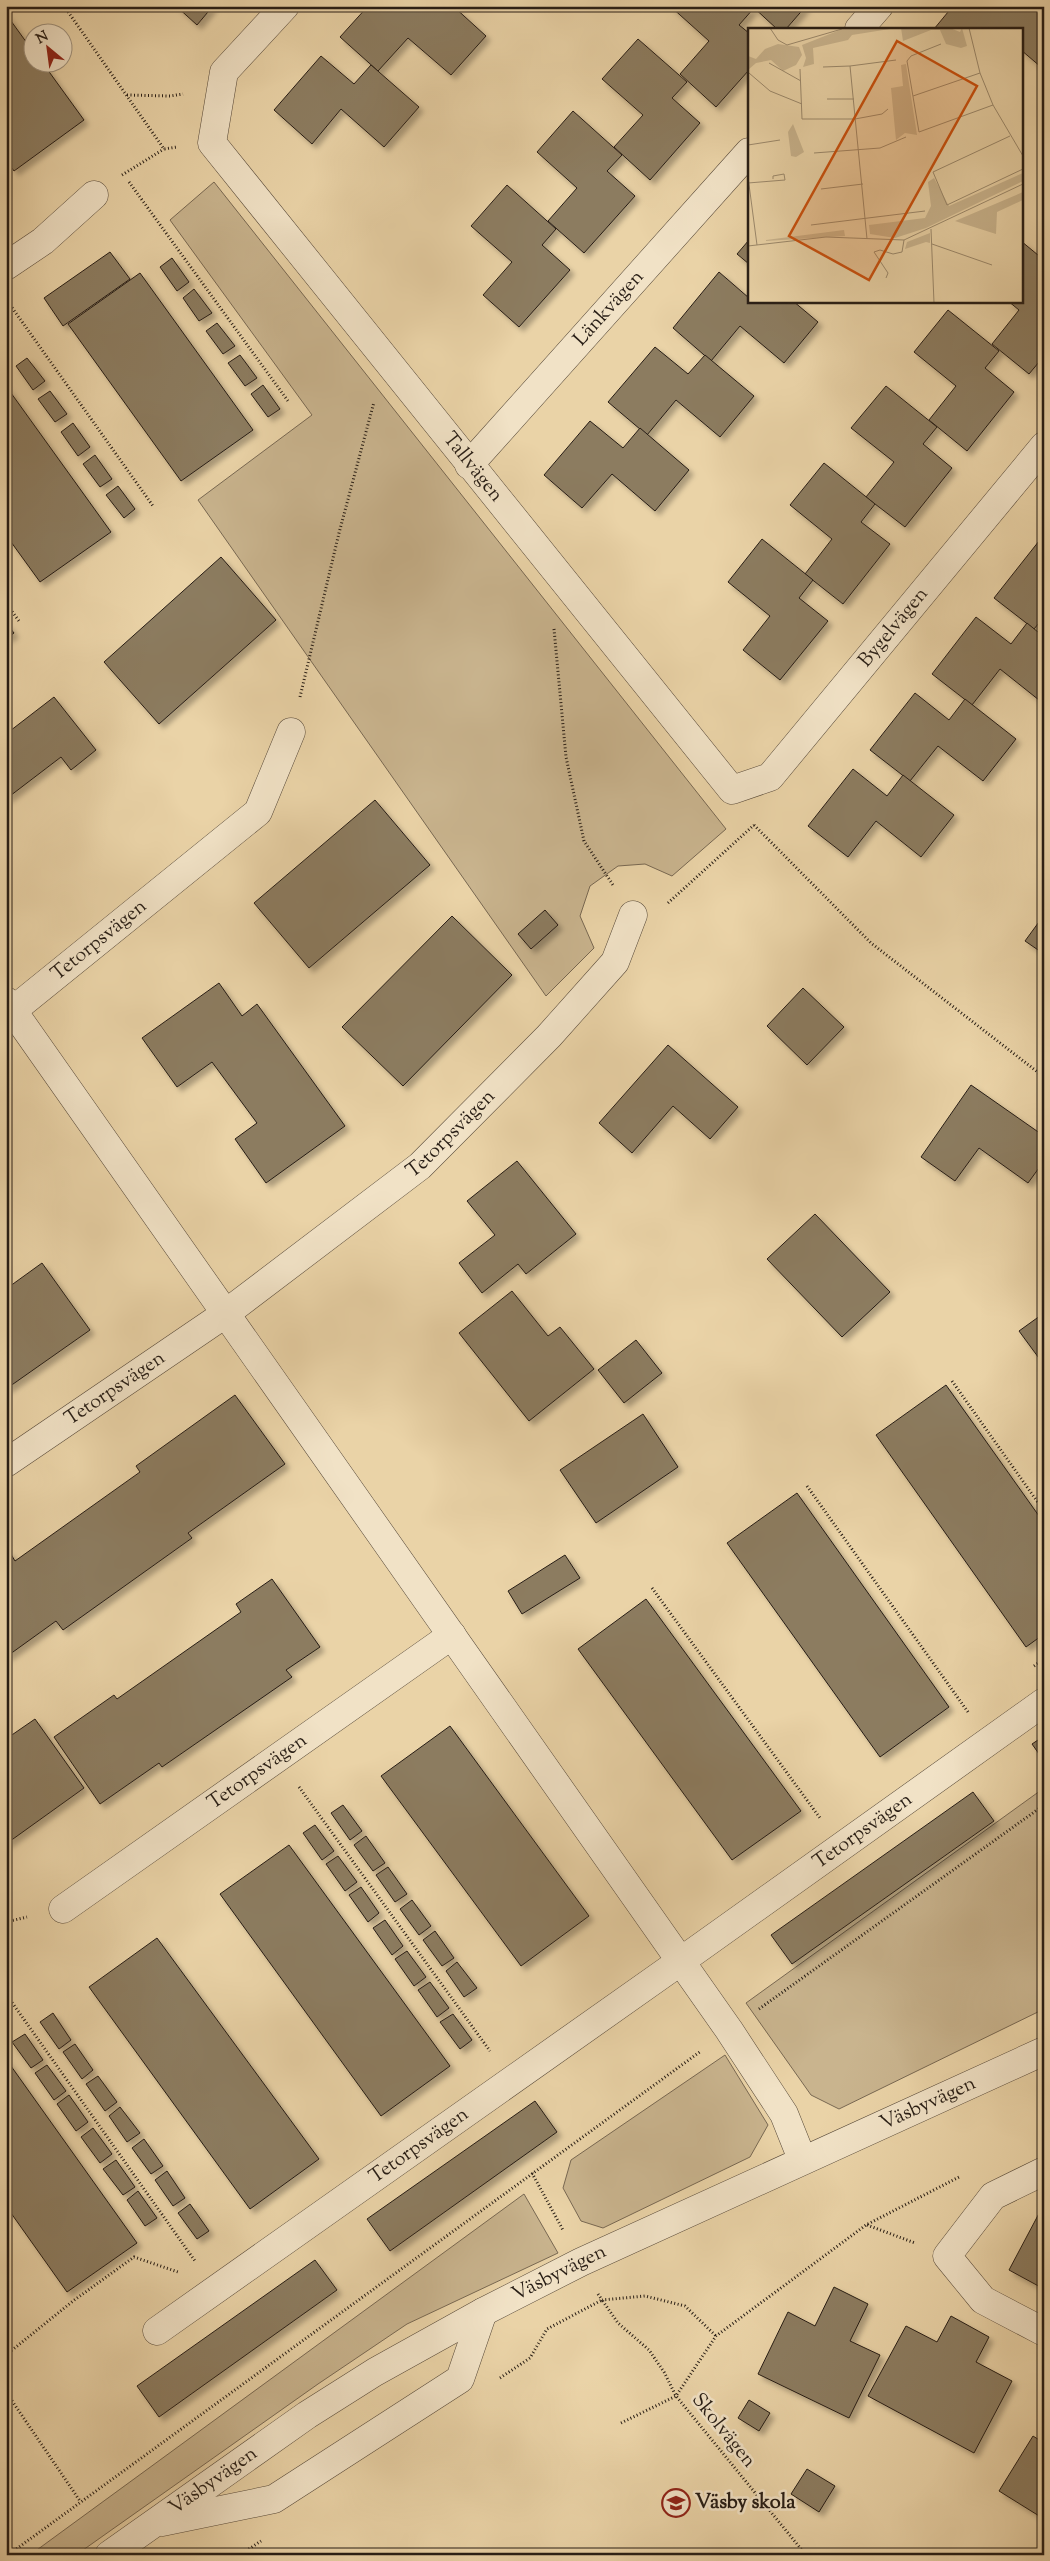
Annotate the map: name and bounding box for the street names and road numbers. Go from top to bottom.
street label: Länkvägen [567,264,651,353]
street label: Tallvägen [435,426,510,509]
street label: Bygelvägen [852,581,936,674]
street label: Tetorpsvägen [45,893,154,988]
street label: Tetorpsvägen [400,1083,503,1186]
street label: Tetorpsvägen [59,1344,171,1433]
street label: Tetorpsvägen [202,1727,314,1817]
street label: Tetorpsvägen [807,1786,919,1877]
street label: Väsbyvägen [876,2069,981,2138]
street label: Tetorpsvägen [363,2100,475,2191]
street label: Väsbyvägen [507,2238,611,2309]
street label: Skolvägen [684,2387,762,2475]
street label: Väsbyvägen [163,2440,264,2523]

